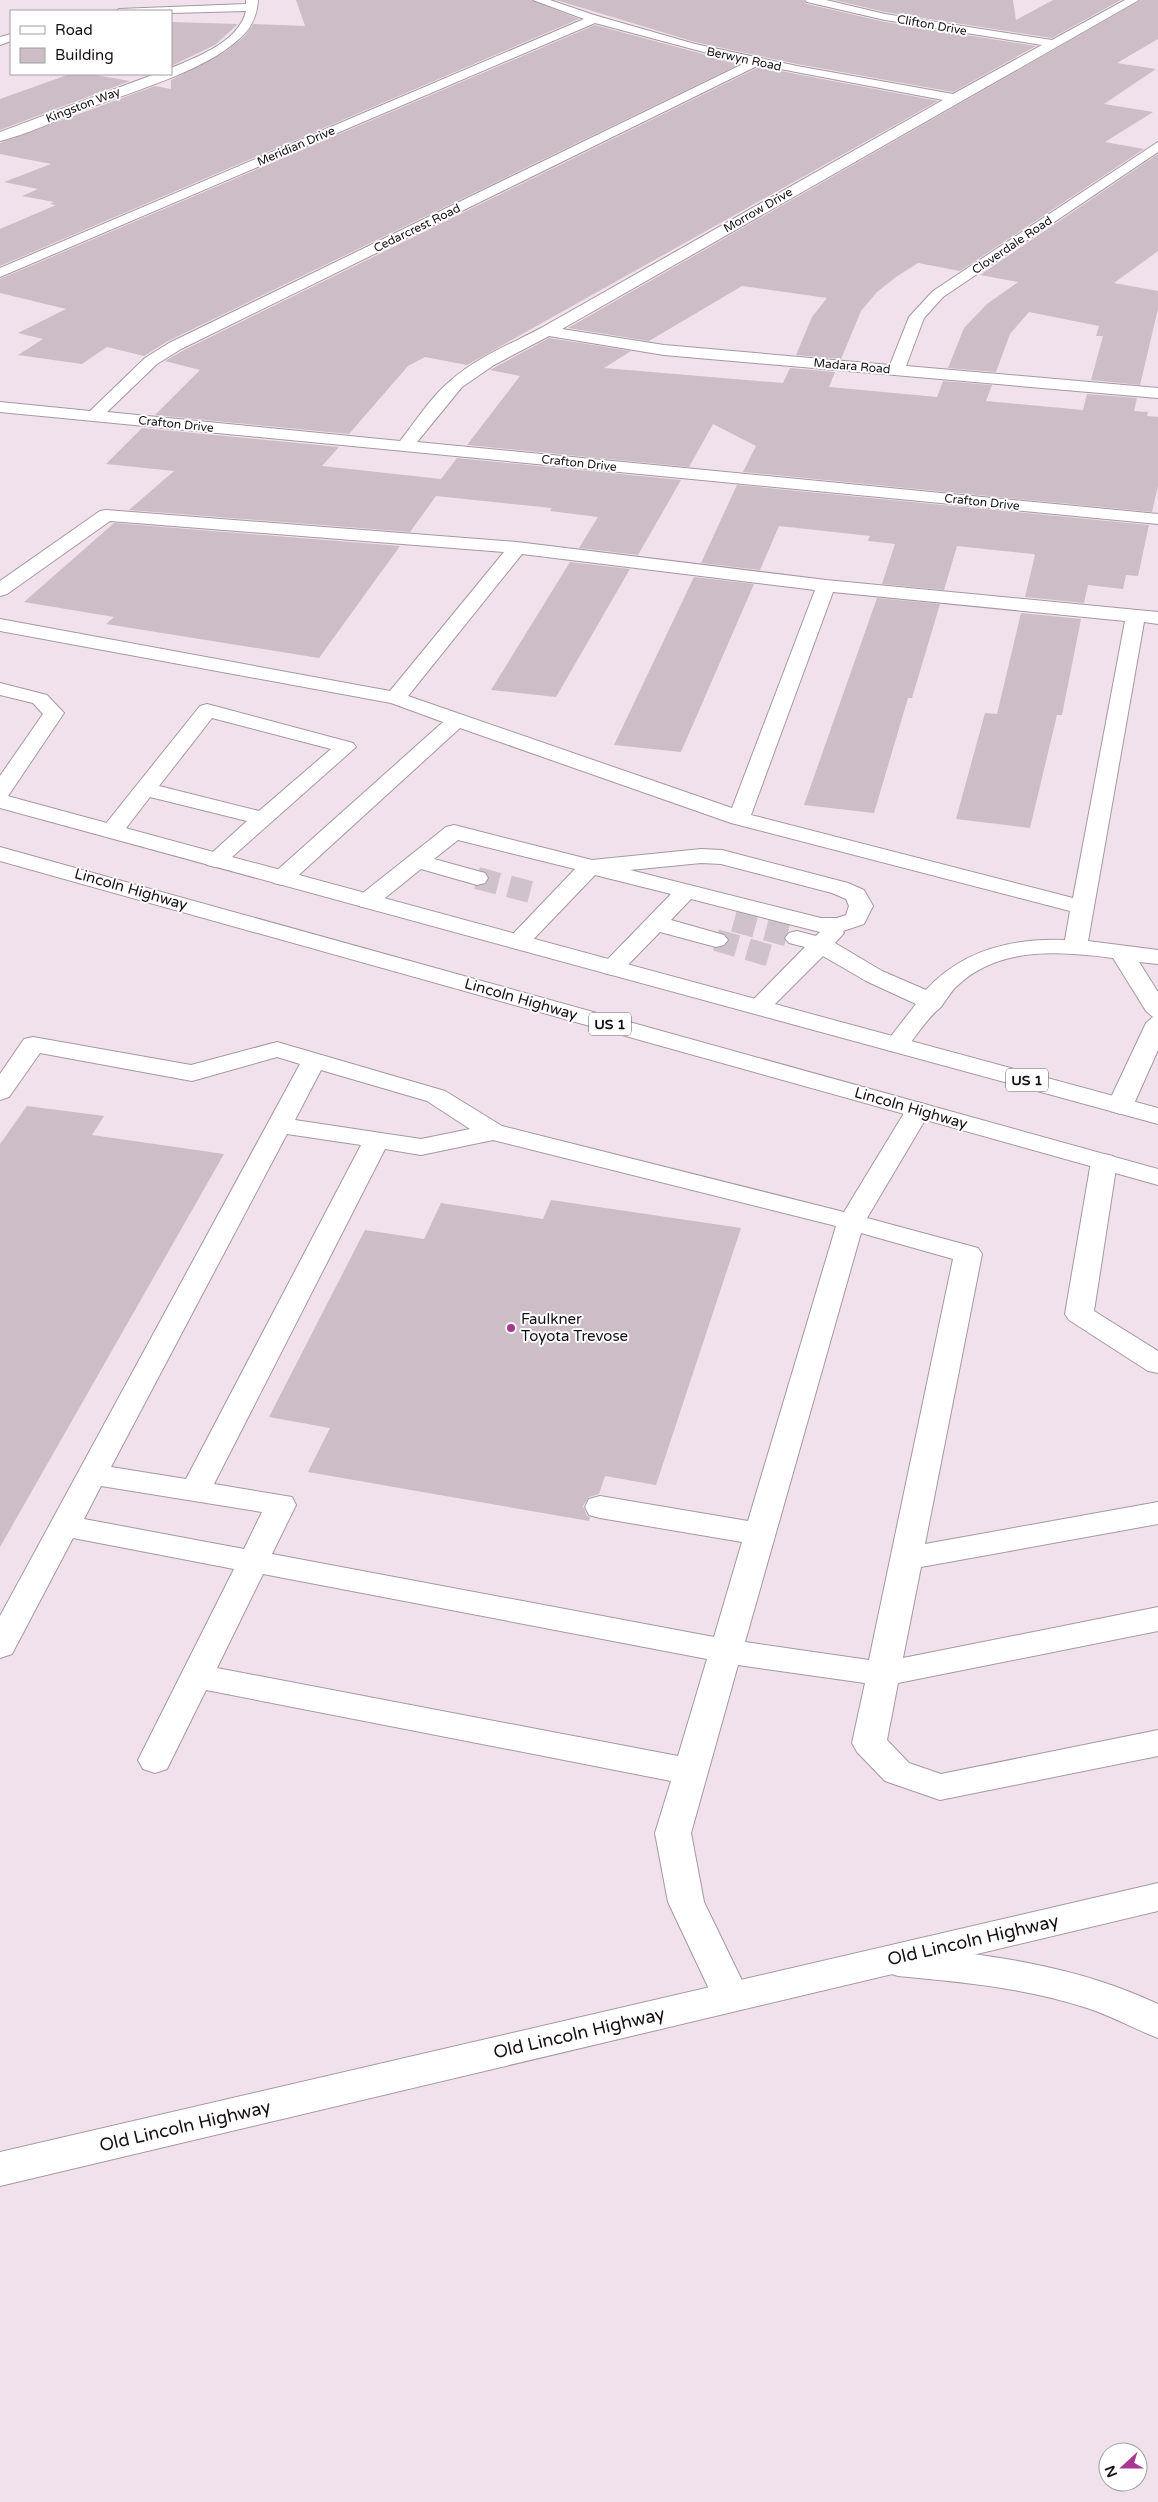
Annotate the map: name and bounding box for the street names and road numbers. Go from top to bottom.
street label: Clifton Drive [896,12,968,38]
street label: Berwyn Road [705,44,783,74]
street label: Kingston Way [44,84,123,126]
street label: Meridian Drive [255,123,337,169]
street label: Morrow Drive [721,185,795,235]
street label: Cedarcrest Road [371,201,463,255]
street label: Cloverdale Road [969,213,1055,277]
street label: Madara Road [813,356,891,376]
street label: Crafton Drive [138,413,215,435]
street label: Crafton Drive [541,452,618,474]
street label: Crafton Drive [944,491,1021,513]
street label: Lincoln Highway [72,864,190,914]
street label: Lincoln Highway [462,974,580,1024]
road number: US 1 [589,1012,631,1036]
road number: US 1 [1006,1068,1048,1092]
street label: Lincoln Highway [852,1083,970,1133]
street label: Old Lincoln Highway [885,1910,1061,1970]
street label: Old Lincoln Highway [491,2003,667,2063]
street label: Old Lincoln Highway [97,2096,273,2156]

